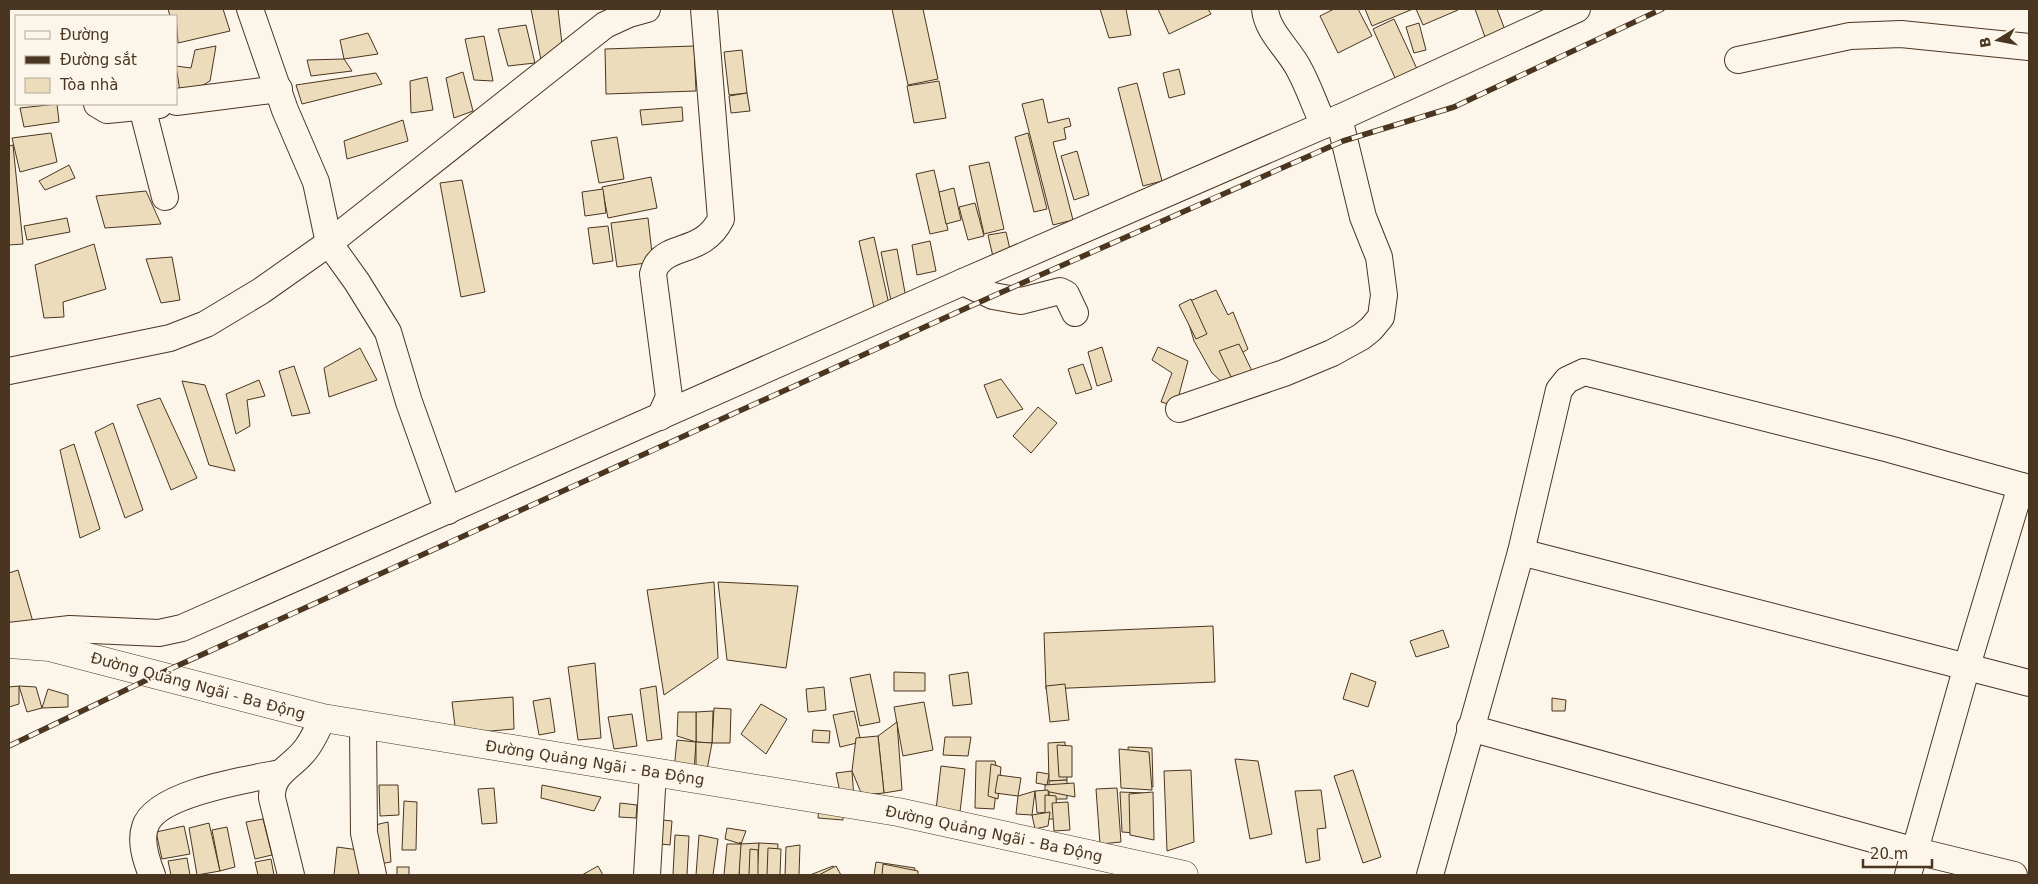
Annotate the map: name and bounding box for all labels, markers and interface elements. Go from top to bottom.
legend [15,15,178,105]
north arrow [1973,15,2023,65]
text: Đường [60,26,109,44]
text: B [1976,36,1994,49]
text: Đường sắt [60,51,137,69]
text: Tòa nhà [59,76,119,94]
street label: Đường Quảng Ngãi - Ba Động [89,649,307,723]
street label: Đường Quảng Ngãi - Ba Động [484,737,706,789]
street label: Đường Quảng Ngãi - Ba Động [884,802,1104,866]
scale bar [1863,836,1932,868]
text: 20 m [1870,845,1908,863]

